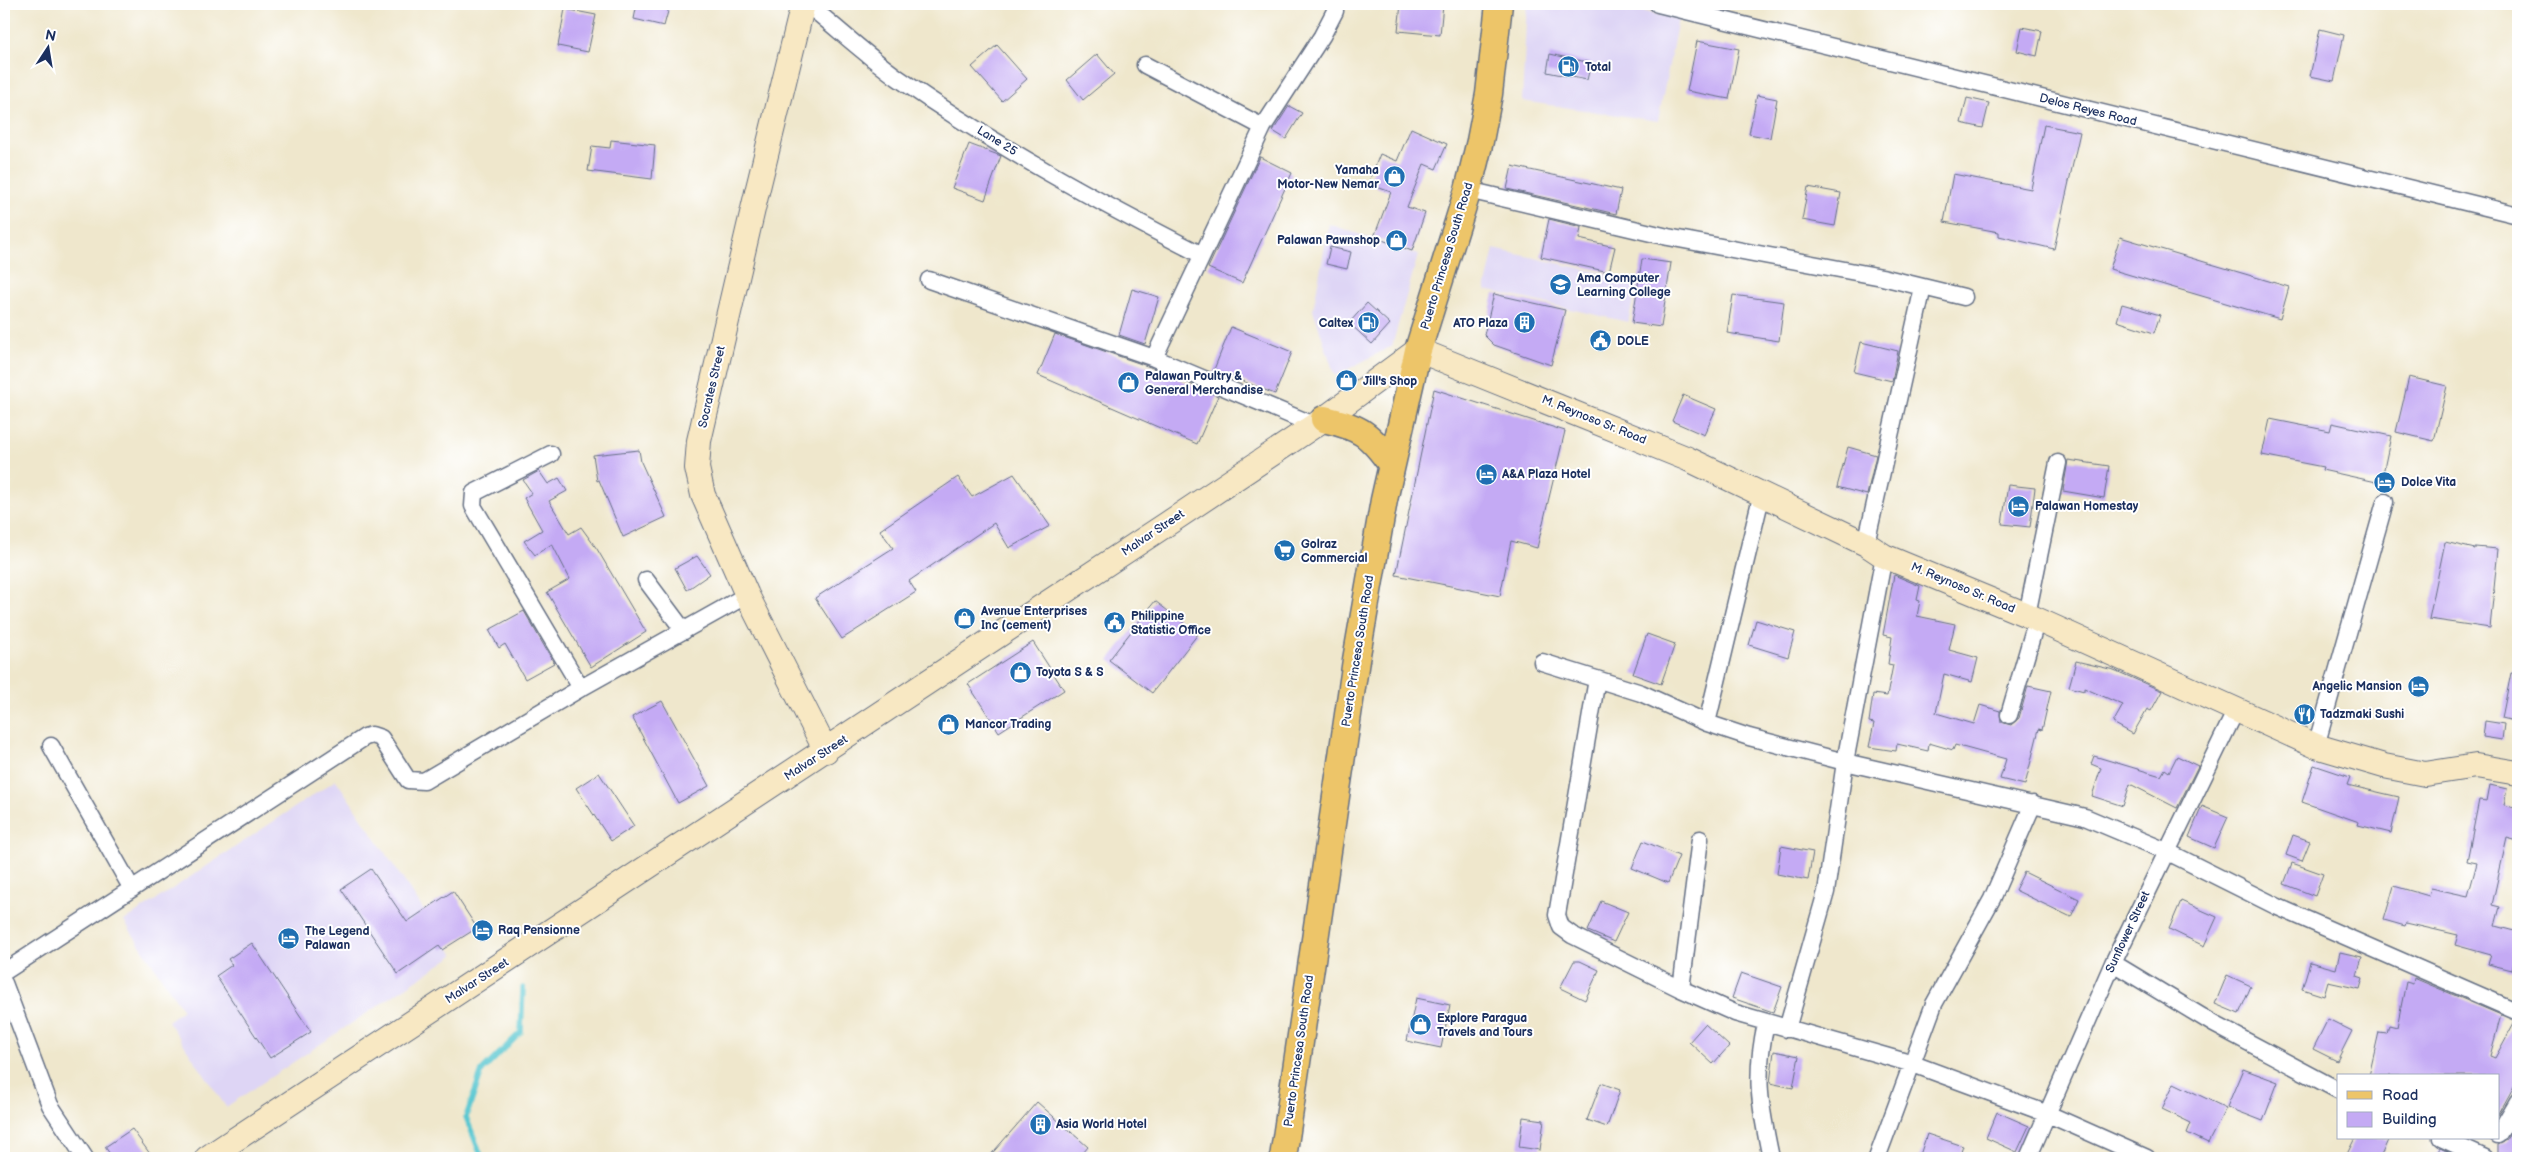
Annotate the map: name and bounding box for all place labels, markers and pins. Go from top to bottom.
fuel station icon: Total [1557,55,1581,79]
place label: Total [1585,60,1611,75]
place label: Yamaha Motor-New Nemar [1277,163,1379,192]
shop icon: Yamaha Motor-New Nemar [1383,165,1407,189]
shop icon: Palawan Pawnshop [1384,228,1408,252]
place label: Palawan Pawnshop [1277,233,1380,248]
place label: Ama Computer Learning College [1576,271,1671,300]
school or university icon: Ama Computer Learning College [1549,273,1573,297]
fuel station icon: Caltex [1357,311,1381,335]
building icon: ATO Plaza [1512,311,1536,335]
place label: Caltex [1319,316,1354,331]
place label: ATO Plaza [1452,316,1508,331]
public building icon: DOLE [1589,329,1613,353]
place label: DOLE [1617,334,1649,349]
place label: Palawan Poultry & General Merchandise [1145,369,1263,398]
shop icon: Jill's Shop [1335,369,1359,393]
shop icon: Palawan Poultry & General Merchandise [1117,371,1141,395]
place label: Jill's Shop [1363,374,1417,389]
hotel icon: A&A Plaza Hotel [1474,462,1498,486]
place label: A&A Plaza Hotel [1501,467,1591,482]
hotel icon: Dolce Vita [2373,470,2397,494]
place label: Dolce Vita [2401,475,2456,490]
hotel icon: Palawan Homestay [2007,494,2031,518]
place label: Palawan Homestay [2035,499,2139,514]
place label: Golraz Commercial [1301,537,1368,566]
supermarket icon: Golraz Commercial [1273,539,1297,563]
place label: Avenue Enterprises Inc (cement) [980,604,1087,633]
shop icon: Avenue Enterprises Inc (cement) [953,606,977,630]
place label: Philippine Statistic Office [1131,609,1211,638]
public building icon: Philippine Statistic Office [1103,611,1127,635]
shop icon: Toyota S & S [1008,660,1032,684]
place label: Toyota S & S [1036,665,1103,680]
hotel icon: Angelic Mansion [2406,674,2430,698]
place label: Angelic Mansion [2311,679,2402,694]
restaurant icon: Tadzmaki Sushi [2292,702,2316,726]
place label: Tadzmaki Sushi [2320,707,2404,722]
shop icon: Mancor Trading [937,712,961,736]
place label: Mancor Trading [965,717,1051,732]
hotel icon: Raq Pensionne [470,918,494,942]
place label: Raq Pensionne [498,923,580,938]
place label: The Legend Palawan [305,924,370,953]
hotel icon: The Legend Palawan [277,926,301,950]
place label: Explore Paragua Travels and Tours [1437,1011,1533,1040]
shop icon: Explore Paragua Travels and Tours [1409,1013,1433,1037]
building icon: Asia World Hotel [1028,1112,1052,1136]
place label: Asia World Hotel [1055,1117,1147,1132]

